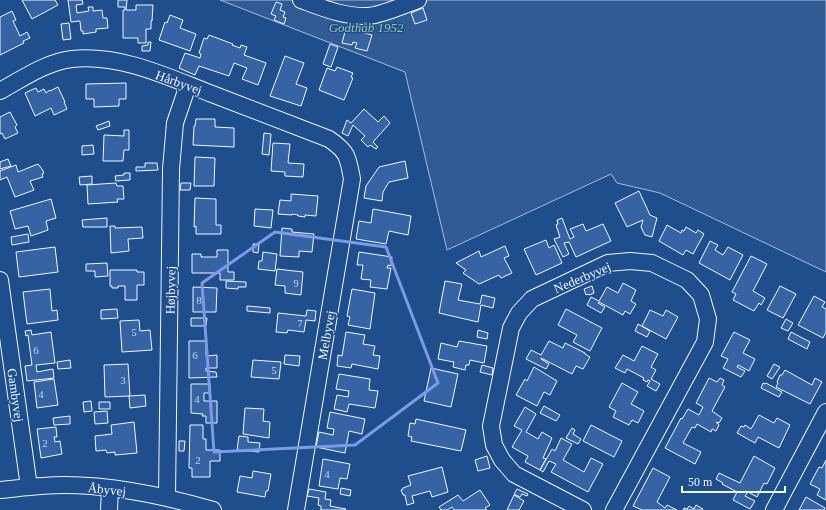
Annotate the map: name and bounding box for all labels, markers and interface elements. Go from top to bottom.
park label: Godthåb 1952 [329,20,404,35]
street label: Hårbyvej [154,67,204,98]
street label: Nederbyvej [551,259,613,296]
street label: Højbyvej [163,266,178,314]
house number: 9 [293,277,299,289]
house number: 8 [196,294,202,306]
street label: Melbyvej [315,309,338,361]
house number: 7 [297,317,303,329]
house number: 5 [131,326,137,338]
house number: 6 [33,344,39,356]
house number: 6 [192,349,198,361]
house number: 5 [271,364,277,376]
street label: Gambyvej [4,367,27,423]
house number: 3 [120,374,126,386]
house number: 4 [38,388,44,400]
house number: 4 [194,393,200,405]
house number: 2 [42,437,48,449]
house number: 2 [195,454,201,466]
house number: 4 [324,468,330,480]
scale bar [682,468,785,494]
text: 50 m [688,475,713,489]
street label: Åbyvej [87,480,127,499]

